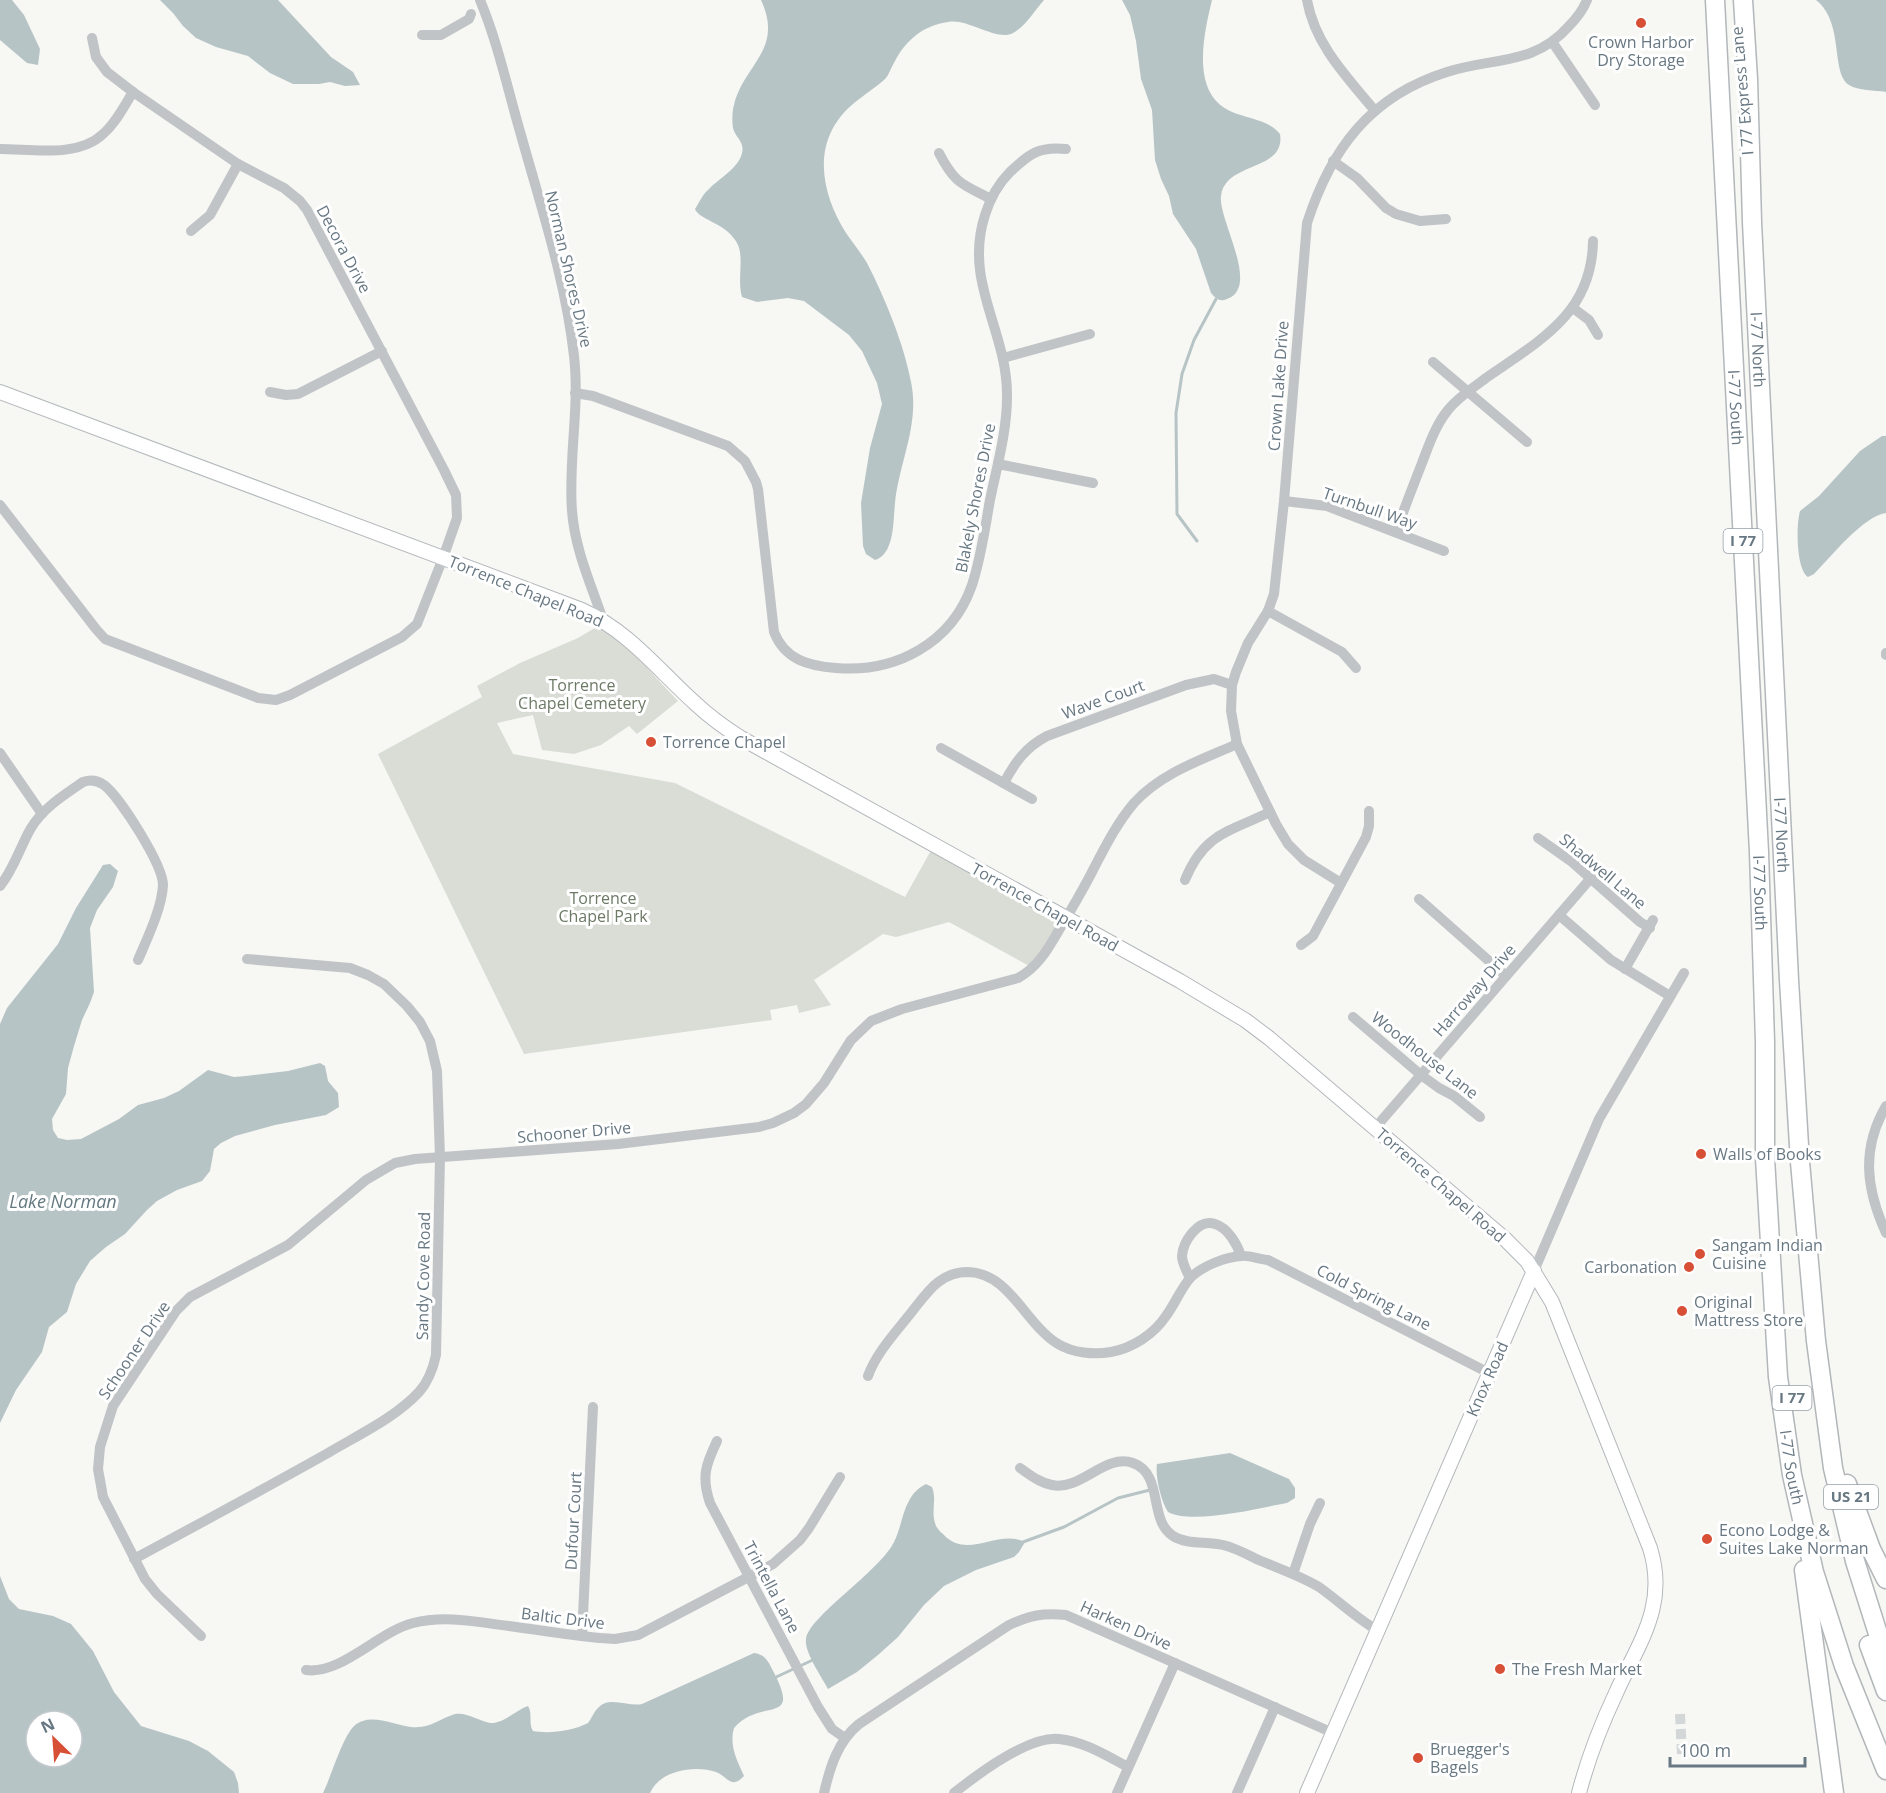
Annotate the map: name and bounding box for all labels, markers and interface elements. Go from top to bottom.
marker: Crown Harbor Dry Storage [1634,16,1648,30]
street label: I 77 Express Lane [1725,26,1759,156]
place label: Crown Harbor Dry Storage [1588,31,1694,71]
street label: Norman Shores Drive [540,188,598,350]
street label: Decora Drive [312,201,376,297]
street label: I-77 North [1745,311,1771,388]
street label: Crown Lake Drive [1262,320,1294,452]
street label: I-77 South [1723,369,1749,446]
street label: Blakely Shores Drive [950,422,1000,574]
street label: Turnbull Way [1320,482,1421,535]
road number: I 77 [1724,529,1762,553]
street label: Torrence Chapel Road [445,550,607,632]
park label: Torrence Chapel Cemetery [518,674,647,714]
street label: Wave Court [1059,674,1148,724]
place label: Torrence Chapel [663,731,786,753]
marker: Torrence Chapel [644,735,658,749]
street label: I-77 North [1769,797,1795,873]
street label: Shadwell Lane [1555,828,1651,914]
street label: I-77 South [1748,855,1772,931]
street label: Torrence Chapel Road [967,857,1123,957]
park label: Torrence Chapel Park [558,887,648,927]
street label: Harroway Drive [1428,939,1520,1041]
street label: Woodhouse Lane [1367,1006,1483,1104]
street label: Schooner Drive [516,1116,632,1148]
street label: Torrence Chapel Road [1372,1123,1510,1247]
place label: Walls of Books [1713,1143,1821,1165]
marker: Walls of Books [1694,1147,1708,1161]
water label: Lake Norman [9,1189,117,1213]
street label: Sandy Cove Road [411,1212,435,1340]
place label: Sangam Indian Cuisine [1712,1234,1823,1274]
marker: Sangam Indian Cuisine [1693,1247,1707,1261]
place label: Carbonation [1584,1256,1677,1278]
street label: Cold Spring Lane [1313,1259,1435,1335]
marker: Carbonation [1682,1260,1696,1274]
place label: Original Mattress Store [1694,1291,1803,1331]
street label: Schooner Drive [93,1297,175,1403]
marker: Original Mattress Store [1675,1304,1689,1318]
street label: Knox Road [1461,1338,1513,1420]
road number: I 77 [1772,1386,1812,1410]
street label: I-77 South [1775,1428,1809,1507]
street label: Dufour Court [559,1471,587,1571]
road number: US 21 [1824,1485,1878,1509]
place label: Econo Lodge & Suites Lake Norman [1719,1519,1869,1559]
marker: Econo Lodge & Suites Lake Norman [1700,1532,1714,1546]
street label: Trintella Lane [739,1537,805,1637]
street label: Harken Drive [1077,1595,1175,1655]
street label: Baltic Drive [520,1602,606,1634]
place label: The Fresh Market [1512,1658,1642,1680]
marker: The Fresh Market [1493,1662,1507,1676]
north arrow [24,1709,84,1769]
text: N [37,1713,58,1738]
scale bar [1670,1730,1805,1768]
place label: Bruegger's Bagels [1430,1738,1510,1778]
text: 100 m [1679,1738,1731,1762]
marker: Bruegger's Bagels [1411,1751,1425,1765]

